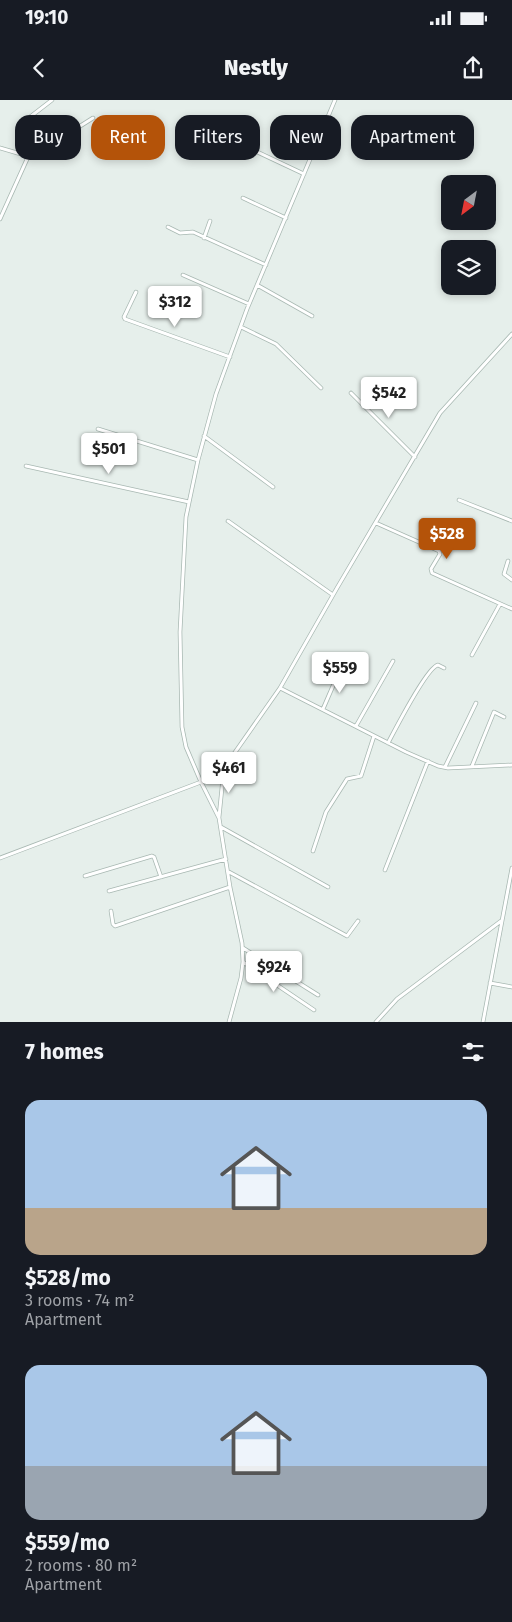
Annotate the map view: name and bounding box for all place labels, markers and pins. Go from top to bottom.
pin: $312 [145,286,205,328]
pin: $542 [359,376,419,419]
pin: $501 [79,432,139,475]
pin: $528 [417,518,477,560]
pin: $559 [310,652,370,694]
pin: $461 [199,752,259,794]
pin: $924 [244,950,304,993]

